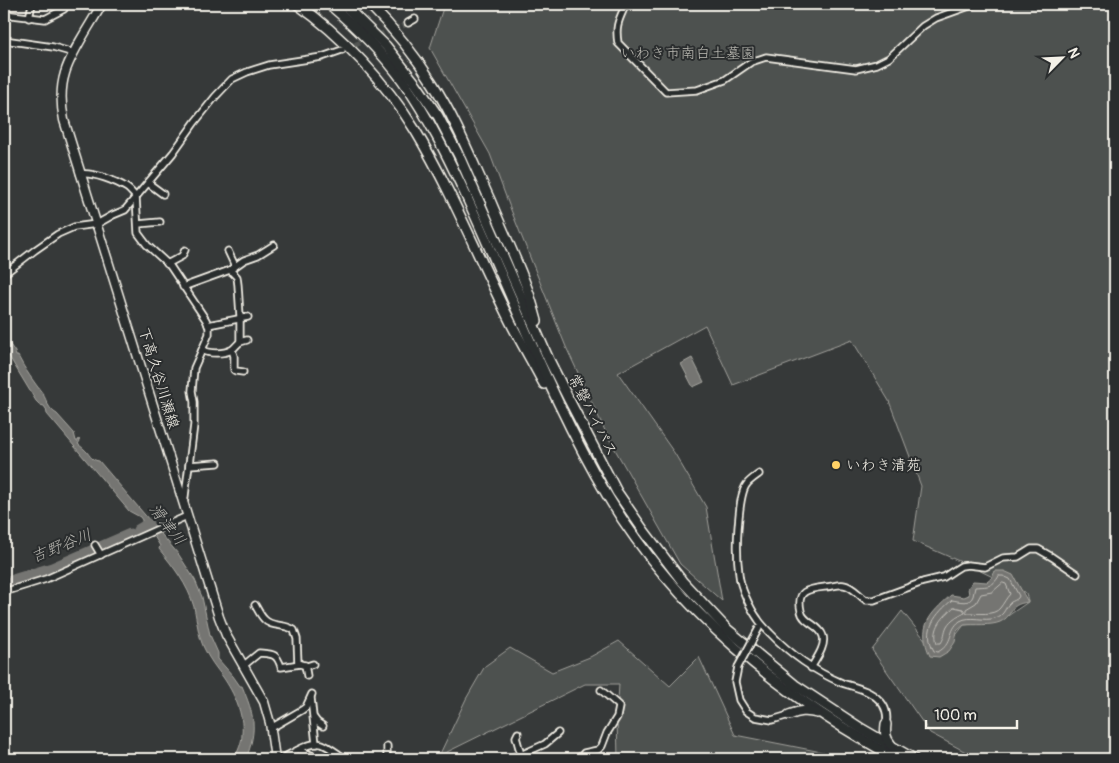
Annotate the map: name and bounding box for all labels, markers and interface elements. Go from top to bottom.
north arrow [1036,32,1086,82]
park label: いわき市南白土墓園 [620,44,756,63]
text: N [1064,45,1083,61]
street label: 下高久谷川瀬線 [134,325,183,431]
street label: 常磐バイパス [564,371,621,460]
place label: いわき清苑 [846,456,921,475]
marker: いわき清苑 [830,459,842,471]
water label: 滑津川 [145,500,190,550]
water label: 吉野谷川 [28,525,95,567]
scale bar [926,698,1018,730]
text: 100 m [934,706,977,725]

